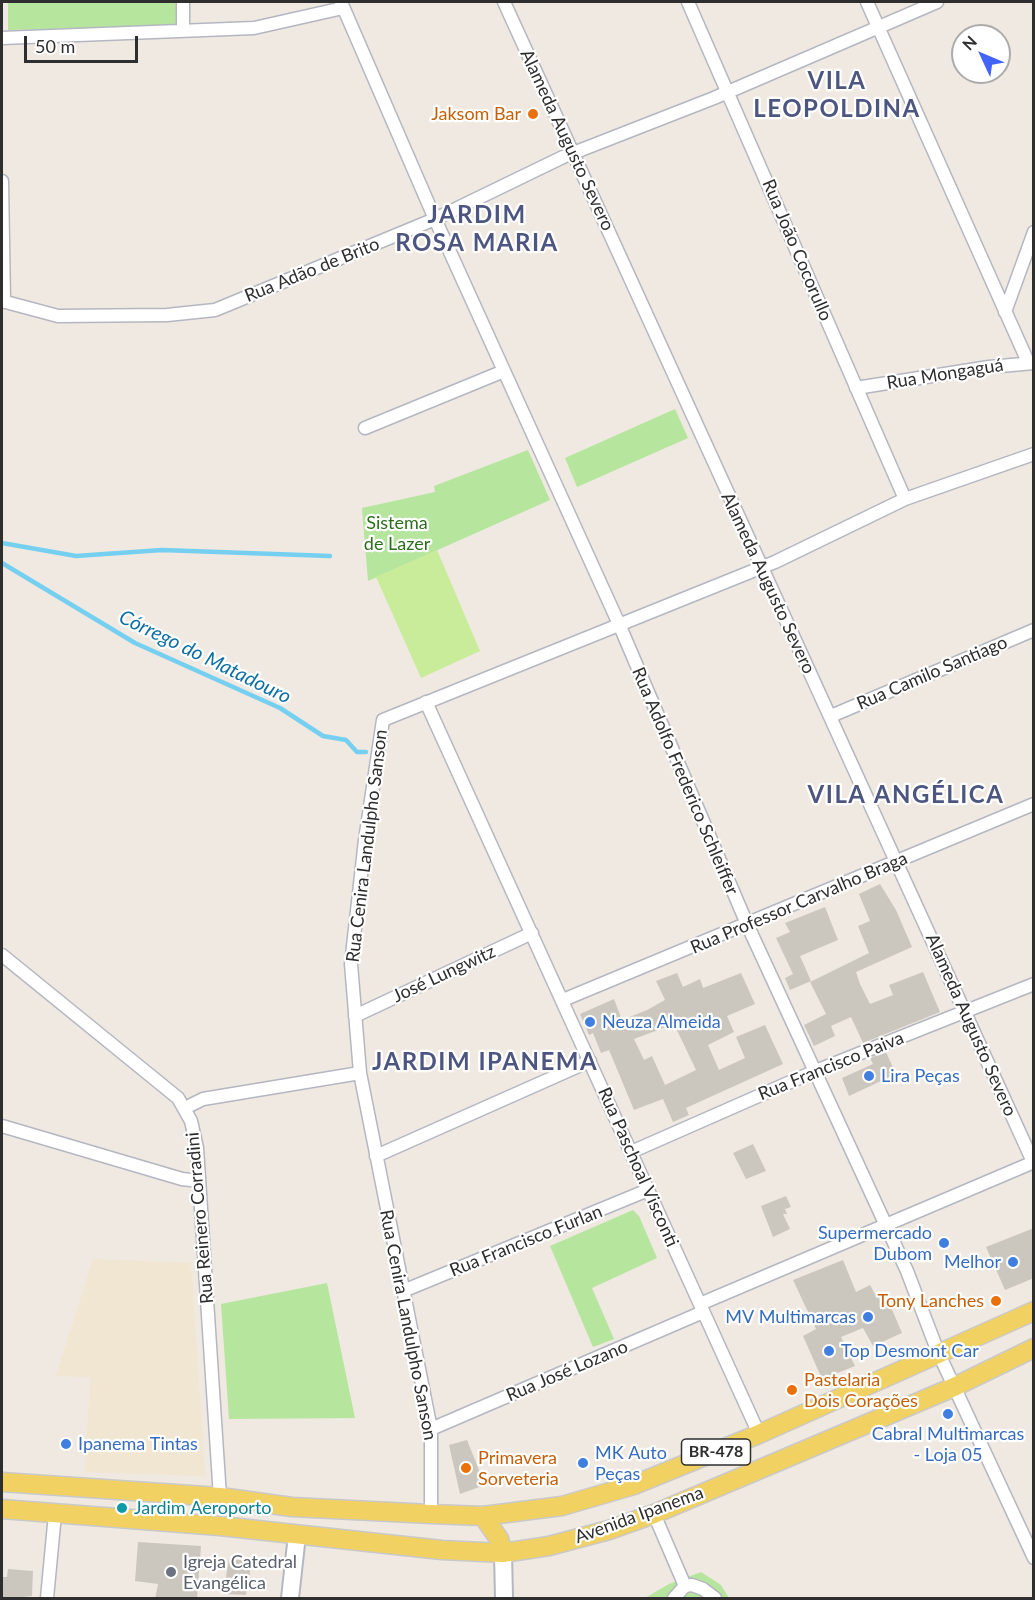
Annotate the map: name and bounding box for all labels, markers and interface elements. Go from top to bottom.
scale bar [27,24,141,62]
north arrow [951,24,1011,84]
text: N [958,32,980,54]
text: 50 m [35,35,75,57]
street label: Alameda Augusto Severo [515,46,619,234]
district label: VILA LEOPOLDINA [753,67,921,123]
place label: Jaksom Bar [431,103,521,125]
marker: Jaksom Bar [526,107,540,121]
street label: Rua João Cocorullo [757,176,837,324]
district label: JARDIM ROSA MARIA [395,201,559,257]
street label: Rua Adão de Brito [241,233,383,307]
street label: Rua Mongaguá [885,354,1005,394]
street label: Alameda Augusto Severo [716,489,820,677]
park label: Sistema de Lazer [364,512,430,554]
water label: Córrego do Matadouro [115,605,295,709]
street label: Rua Camilo Santiago [853,631,1011,715]
street label: Rua Adolfo Frederico Schleiffer [627,664,743,898]
street label: Rua Cenira Landulpho Sanson [342,728,392,964]
district label: VILA ANGÉLICA [808,781,1004,809]
street label: Rua Professor Carvalho Braga [687,847,911,959]
street label: Alameda Augusto Severo [921,930,1021,1120]
street label: José Lungwitz [389,941,499,1007]
place label: Neuza Almeida [602,1011,721,1033]
marker: Neuza Almeida [583,1015,597,1029]
street label: Rua Francisco Paiva [755,1027,907,1105]
district label: JARDIM IPANEMA [372,1048,598,1076]
place label: Lira Peças [881,1065,960,1087]
marker: Lira Peças [862,1069,876,1083]
street label: Rua Paschoal Visconti [593,1084,683,1250]
street label: Rua Reinero Corradini [182,1131,218,1305]
street label: Rua Francisco Furlan [447,1201,605,1281]
street label: Rua Cenira Landulpho Sanson [375,1208,441,1442]
place label: Supermercado Dubom [818,1222,932,1264]
marker: Supermercado Dubom [937,1236,951,1250]
place label: Melhor [944,1251,1001,1273]
marker: Melhor [1006,1255,1020,1269]
place label: Tony Lanches [877,1290,984,1312]
marker: Tony Lanches [989,1294,1003,1308]
place label: MV Multimarcas [725,1306,856,1328]
marker: MV Multimarcas [861,1310,875,1324]
street label: Rua José Lozano [503,1336,631,1406]
place label: Top Desmont Car [841,1340,979,1362]
marker: Top Desmont Car [822,1344,836,1358]
place label: Pastelaria Dois Corações [804,1369,918,1412]
marker: Pastelaria Dois Corações [785,1383,799,1397]
marker: Cabral Multimarcas - Loja 05 [941,1407,955,1421]
place label: Cabral Multimarcas - Loja 05 [872,1423,1024,1466]
place label: Ipanema Tintas [78,1433,198,1455]
marker: Ipanema Tintas [59,1437,73,1451]
road number: BR-478 [682,1439,750,1465]
place label: MK Auto Peças [595,1442,667,1484]
place label: Primavera Sorveteria [478,1447,559,1490]
marker: MK Auto Peças [576,1456,590,1470]
marker: Primavera Sorveteria [459,1461,473,1475]
street label: Avenida Ipanema [572,1482,706,1548]
place label: Jardim Aeroporto [134,1497,272,1519]
marker: Jardim Aeroporto [115,1501,129,1515]
place label: Igreja Catedral Evangélica [183,1551,297,1594]
marker: Igreja Catedral Evangélica [164,1565,178,1579]

